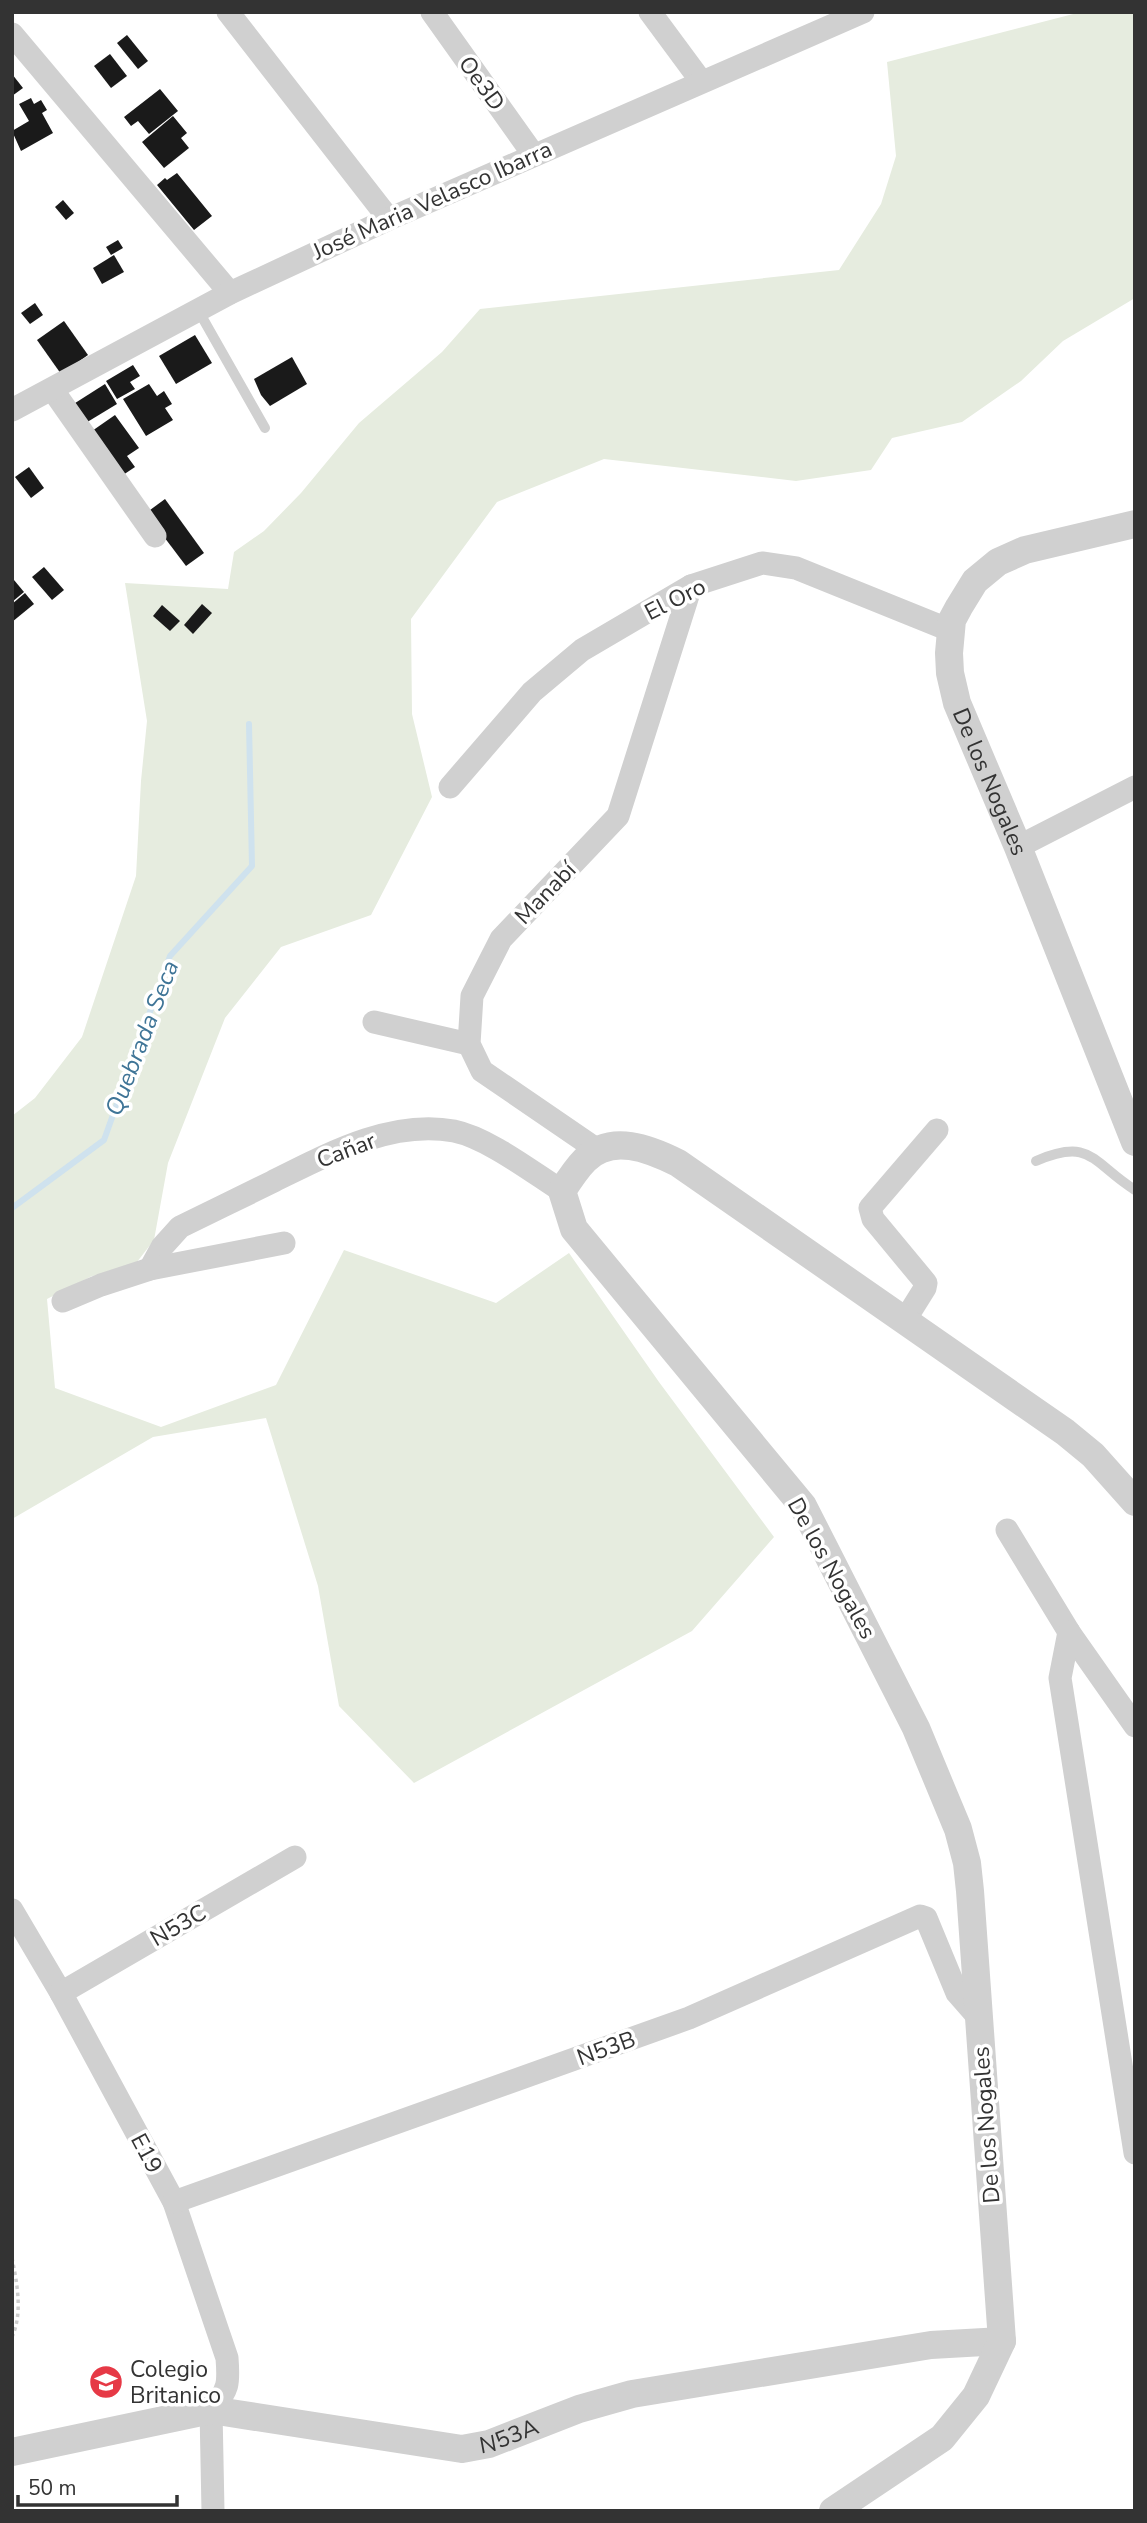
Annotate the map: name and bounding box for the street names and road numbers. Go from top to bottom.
street label: Oe3D [451,50,512,117]
street label: José Maria Velasco Ibarra [307,134,557,268]
street label: El Oro [639,571,711,628]
street label: De los Nogales [945,703,1035,860]
street label: Manabí [508,854,584,931]
street label: Cañar [312,1125,381,1176]
street label: De los Nogales [780,1492,883,1644]
street label: N53C [144,1897,212,1954]
street label: N53B [573,2024,640,2073]
street label: De los Nogales [966,2046,1007,2204]
street label: E19 [123,2128,170,2179]
street label: N53A [477,2411,543,2461]

